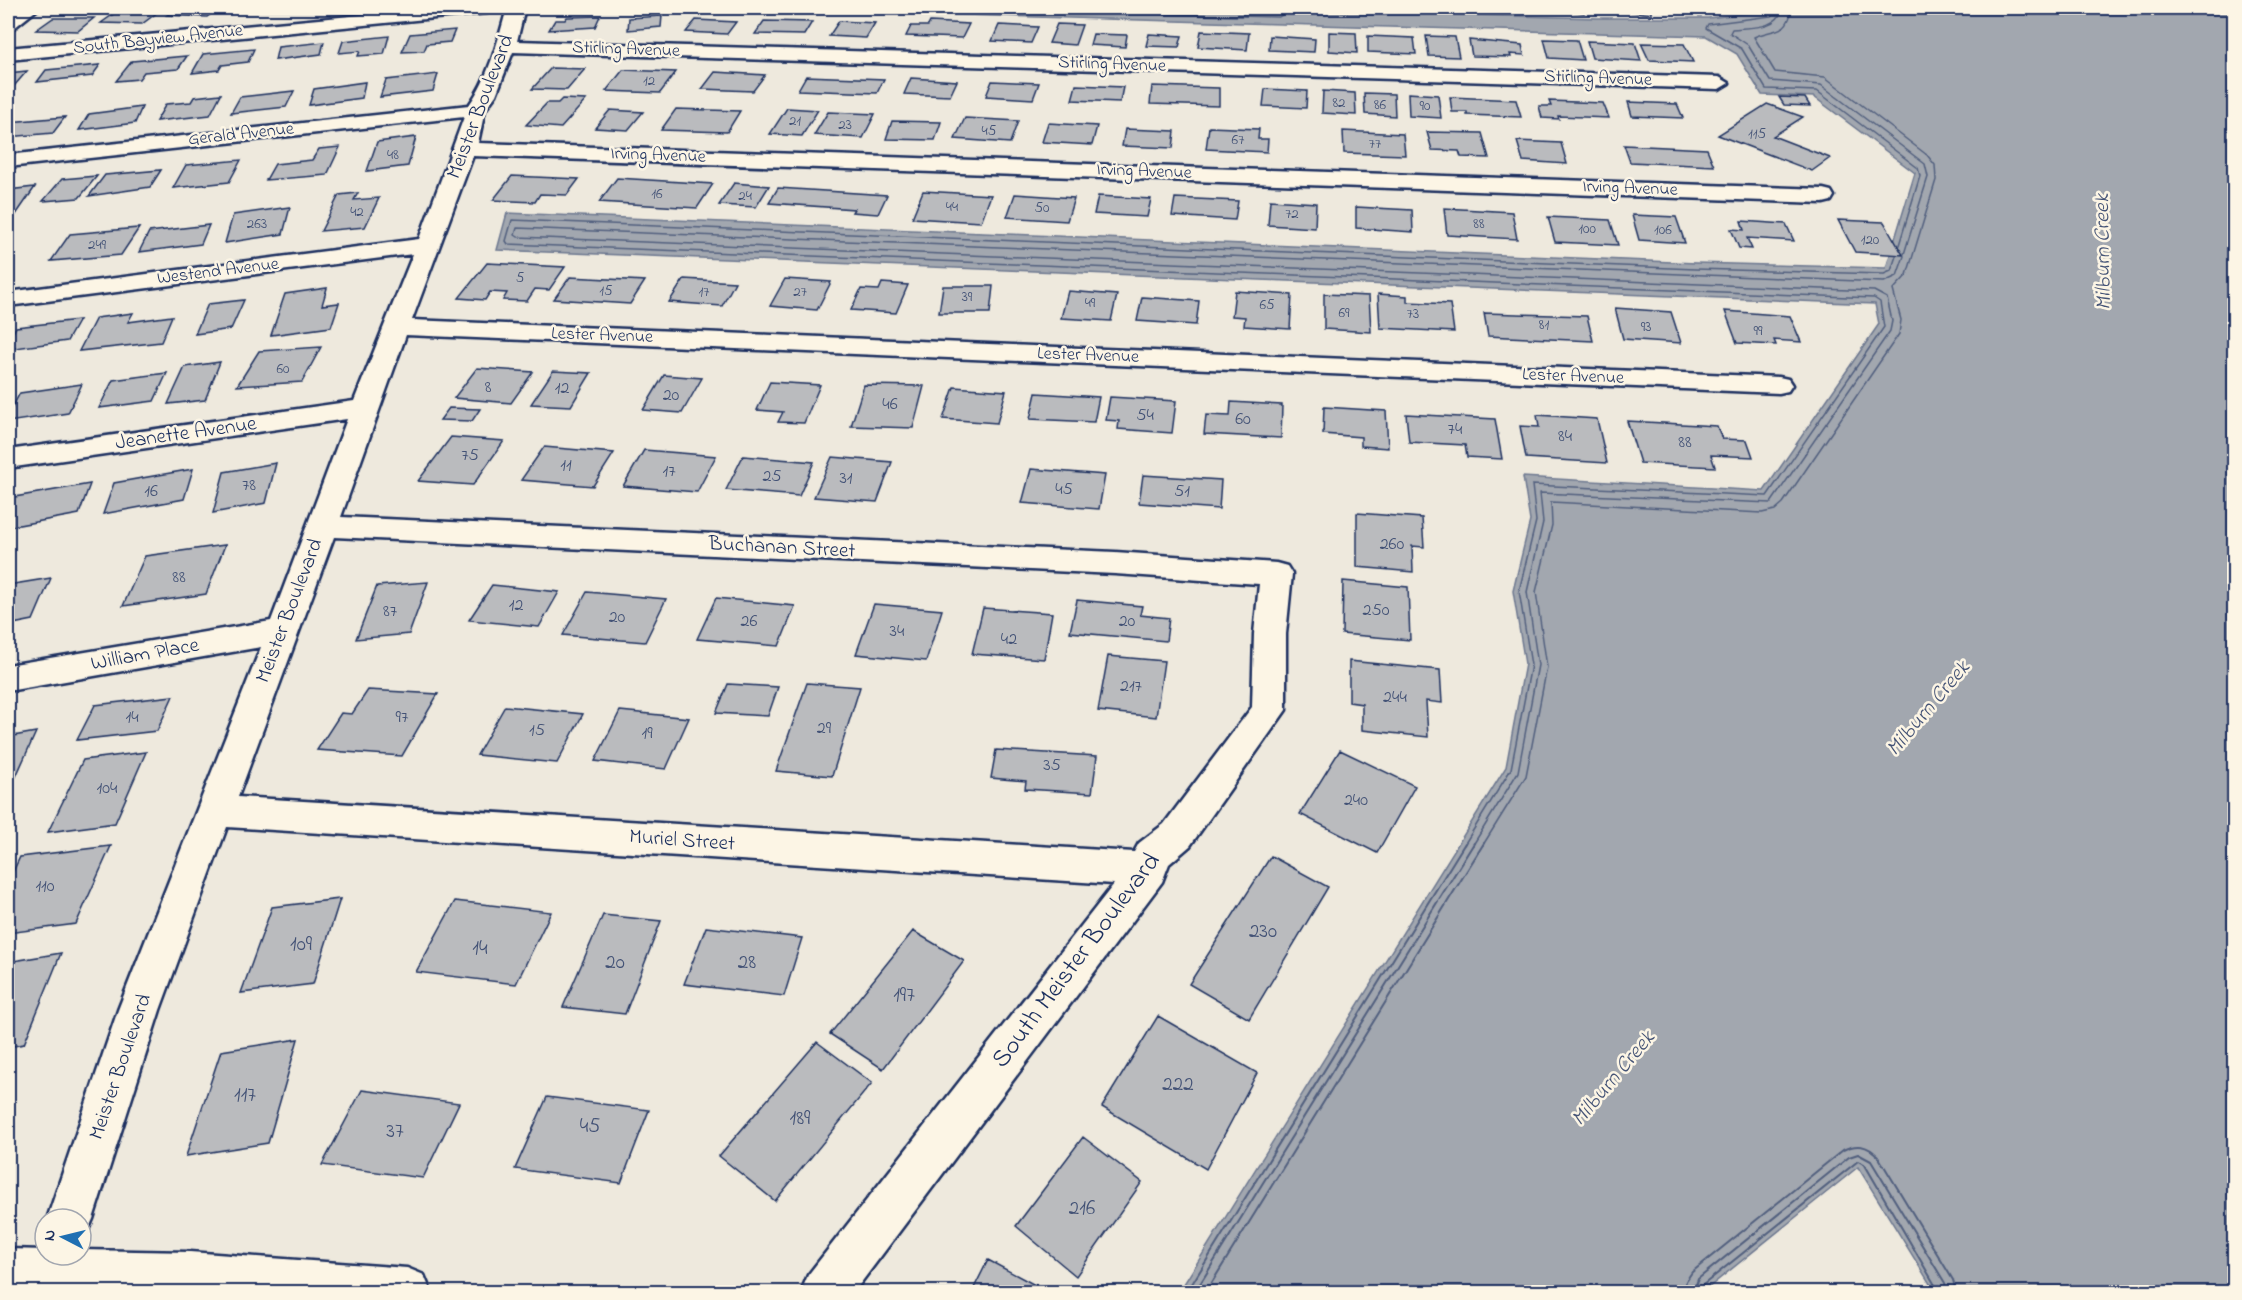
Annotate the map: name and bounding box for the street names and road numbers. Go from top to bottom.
street label: South Bayview Avenue [72,18,245,62]
street label: Meister Boulevard [440,30,522,184]
street label: Stirling Avenue [572,35,681,66]
street label: Stirling Avenue [1058,50,1167,81]
street label: Stirling Avenue [1544,64,1653,95]
street label: Gerald Avenue [187,116,296,153]
street label: Irving Avenue [610,141,707,172]
street label: Irving Avenue [1096,157,1193,188]
street label: Irving Avenue [1582,174,1679,205]
street label: Westend Avenue [156,252,281,292]
street label: Lester Avenue [551,321,654,351]
street label: Lester Avenue [1037,341,1140,371]
street label: Lester Avenue [1522,362,1625,392]
street label: Jeanette Avenue [113,409,259,459]
street label: Buchanan Street [707,529,856,567]
street label: Meister Boulevard [249,534,331,688]
street label: William Place [89,631,202,679]
street label: Muriel Street [628,822,736,860]
street label: South Meister Boulevard [983,845,1171,1077]
street label: Meister Boulevard [82,990,160,1144]

